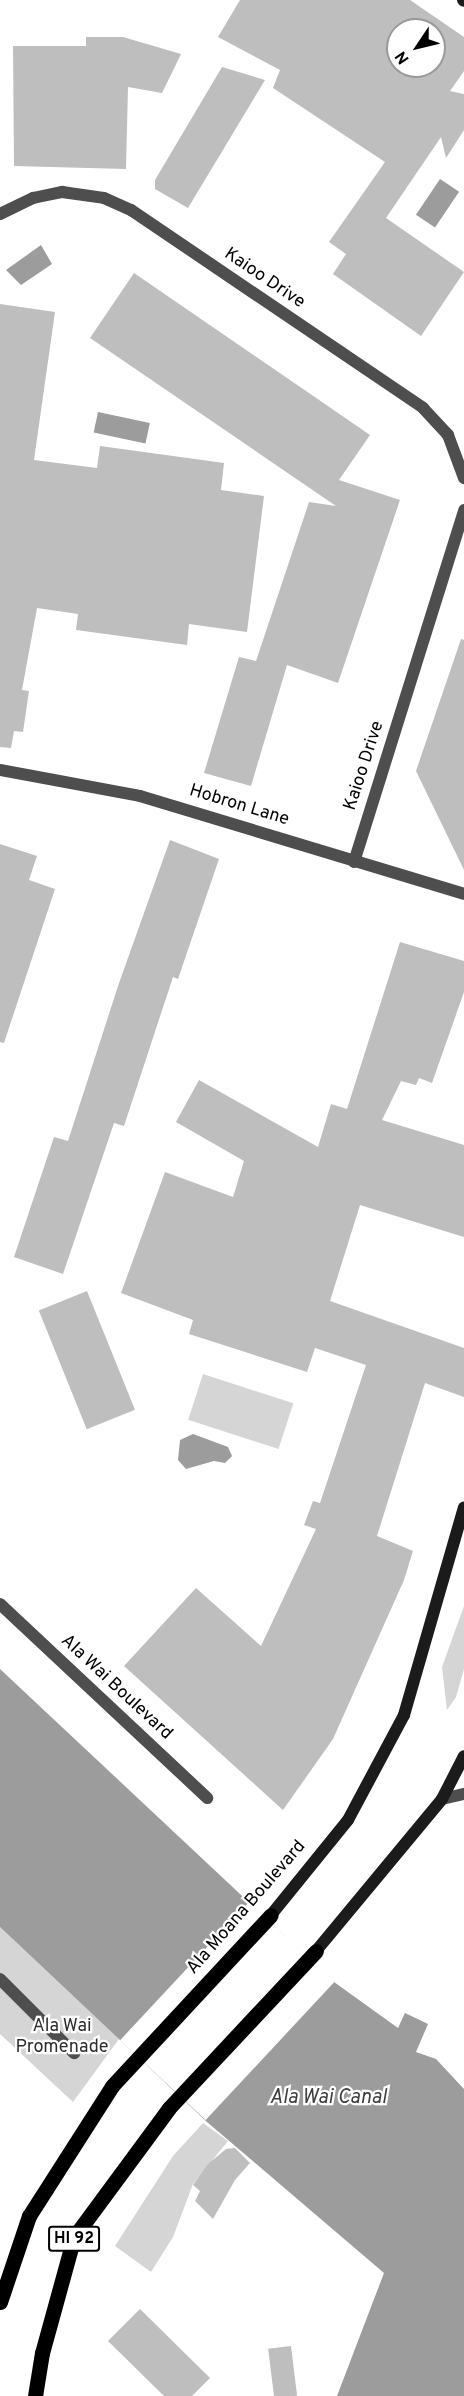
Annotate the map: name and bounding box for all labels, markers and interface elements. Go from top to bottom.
north arrow [386,18,446,78]
text: N [391,47,414,68]
street label: Kaioo Drive [219,244,309,314]
street label: Kaioo Drive [340,718,390,814]
street label: Hobron Lane [186,781,292,831]
street label: Ala Wai Boulevard [56,1631,176,1745]
street label: Ala Moana Boulevard [183,1837,311,1979]
park label: Ala Wai Promenade [16,2017,108,2060]
water label: Ala Wai Canal [269,2086,387,2110]
road number: HI 92 [47,2226,101,2252]

